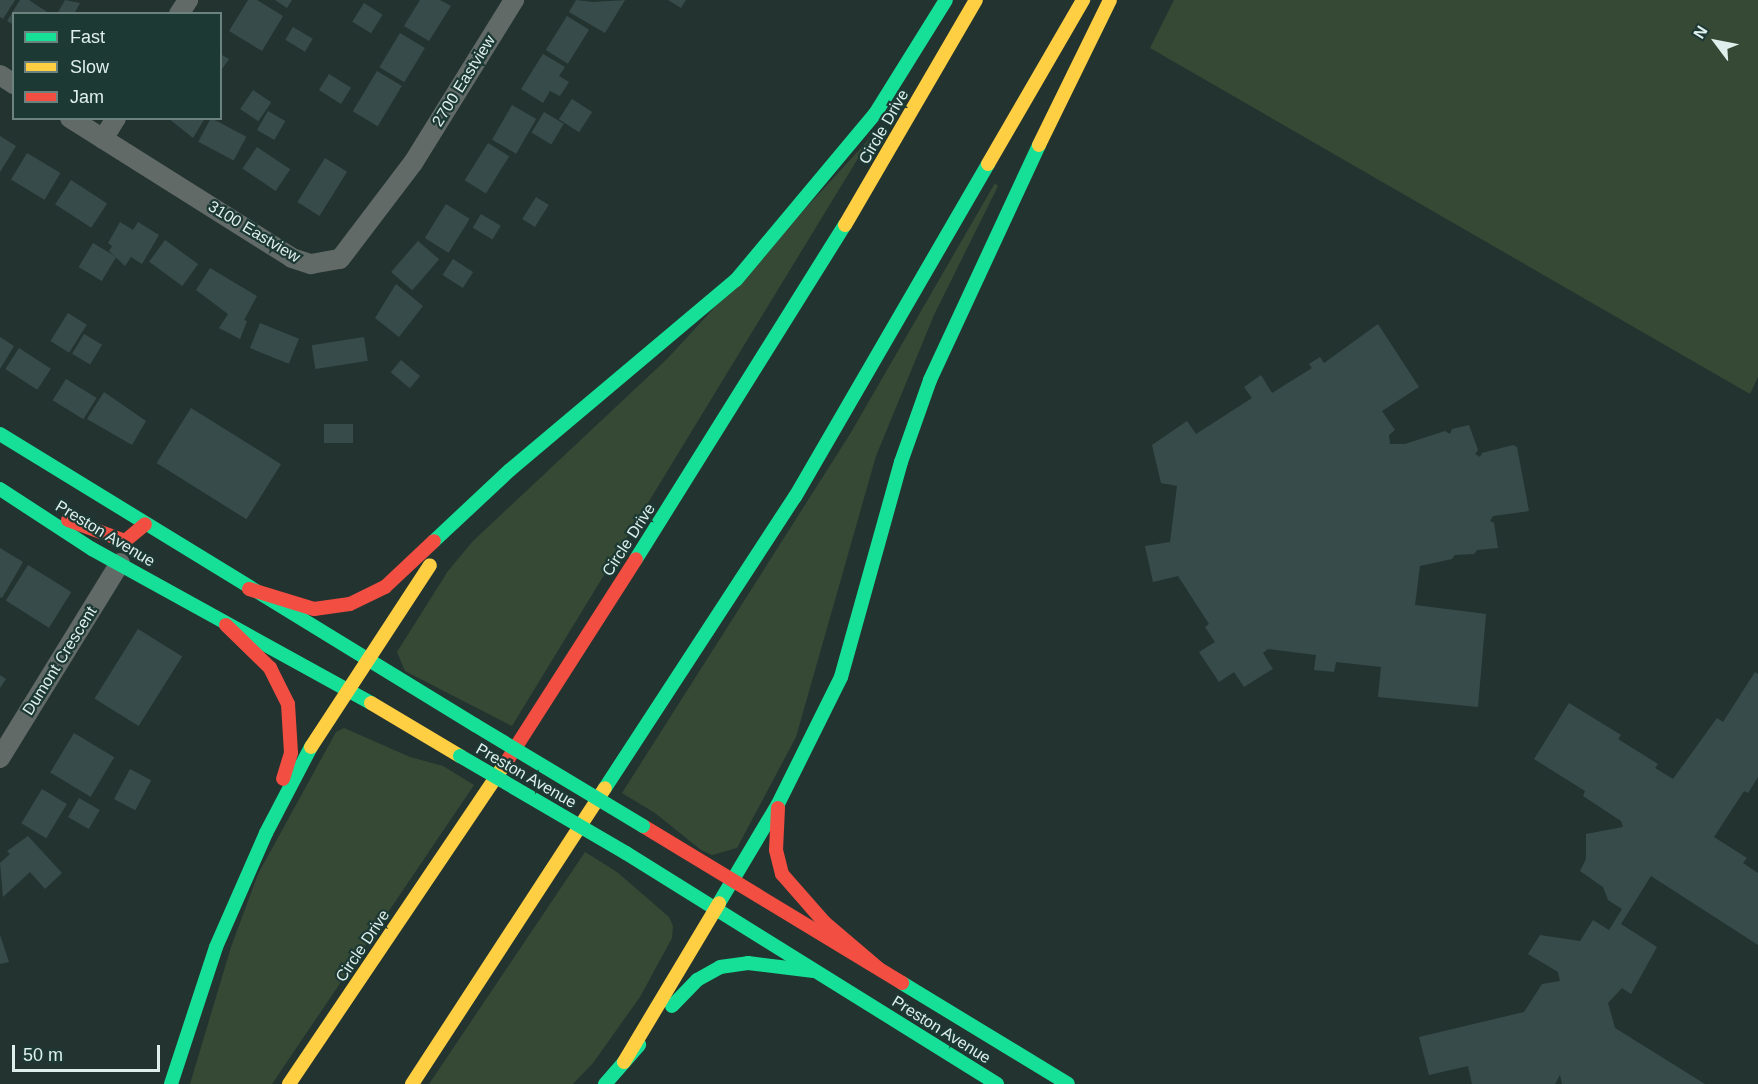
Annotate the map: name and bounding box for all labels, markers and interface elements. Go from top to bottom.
legend [12,12,222,120]
north arrow [1686,12,1746,72]
text: N [1690,23,1711,42]
text: Fast [70,27,105,47]
street label: 2700 Eastview [428,32,500,130]
text: Slow [70,57,109,77]
street label: Circle Drive [855,86,913,168]
text: Jam [70,87,104,107]
street label: 3100 Eastview [204,197,304,267]
street label: Preston Avenue [51,497,159,571]
street label: Circle Drive [598,500,660,580]
street label: Dumont Crescent [19,603,101,719]
street label: Preston Avenue [472,739,580,813]
street label: Circle Drive [332,906,394,986]
street label: Preston Avenue [888,992,994,1068]
scale bar [15,1033,164,1071]
text: 50 m [23,1045,63,1065]

